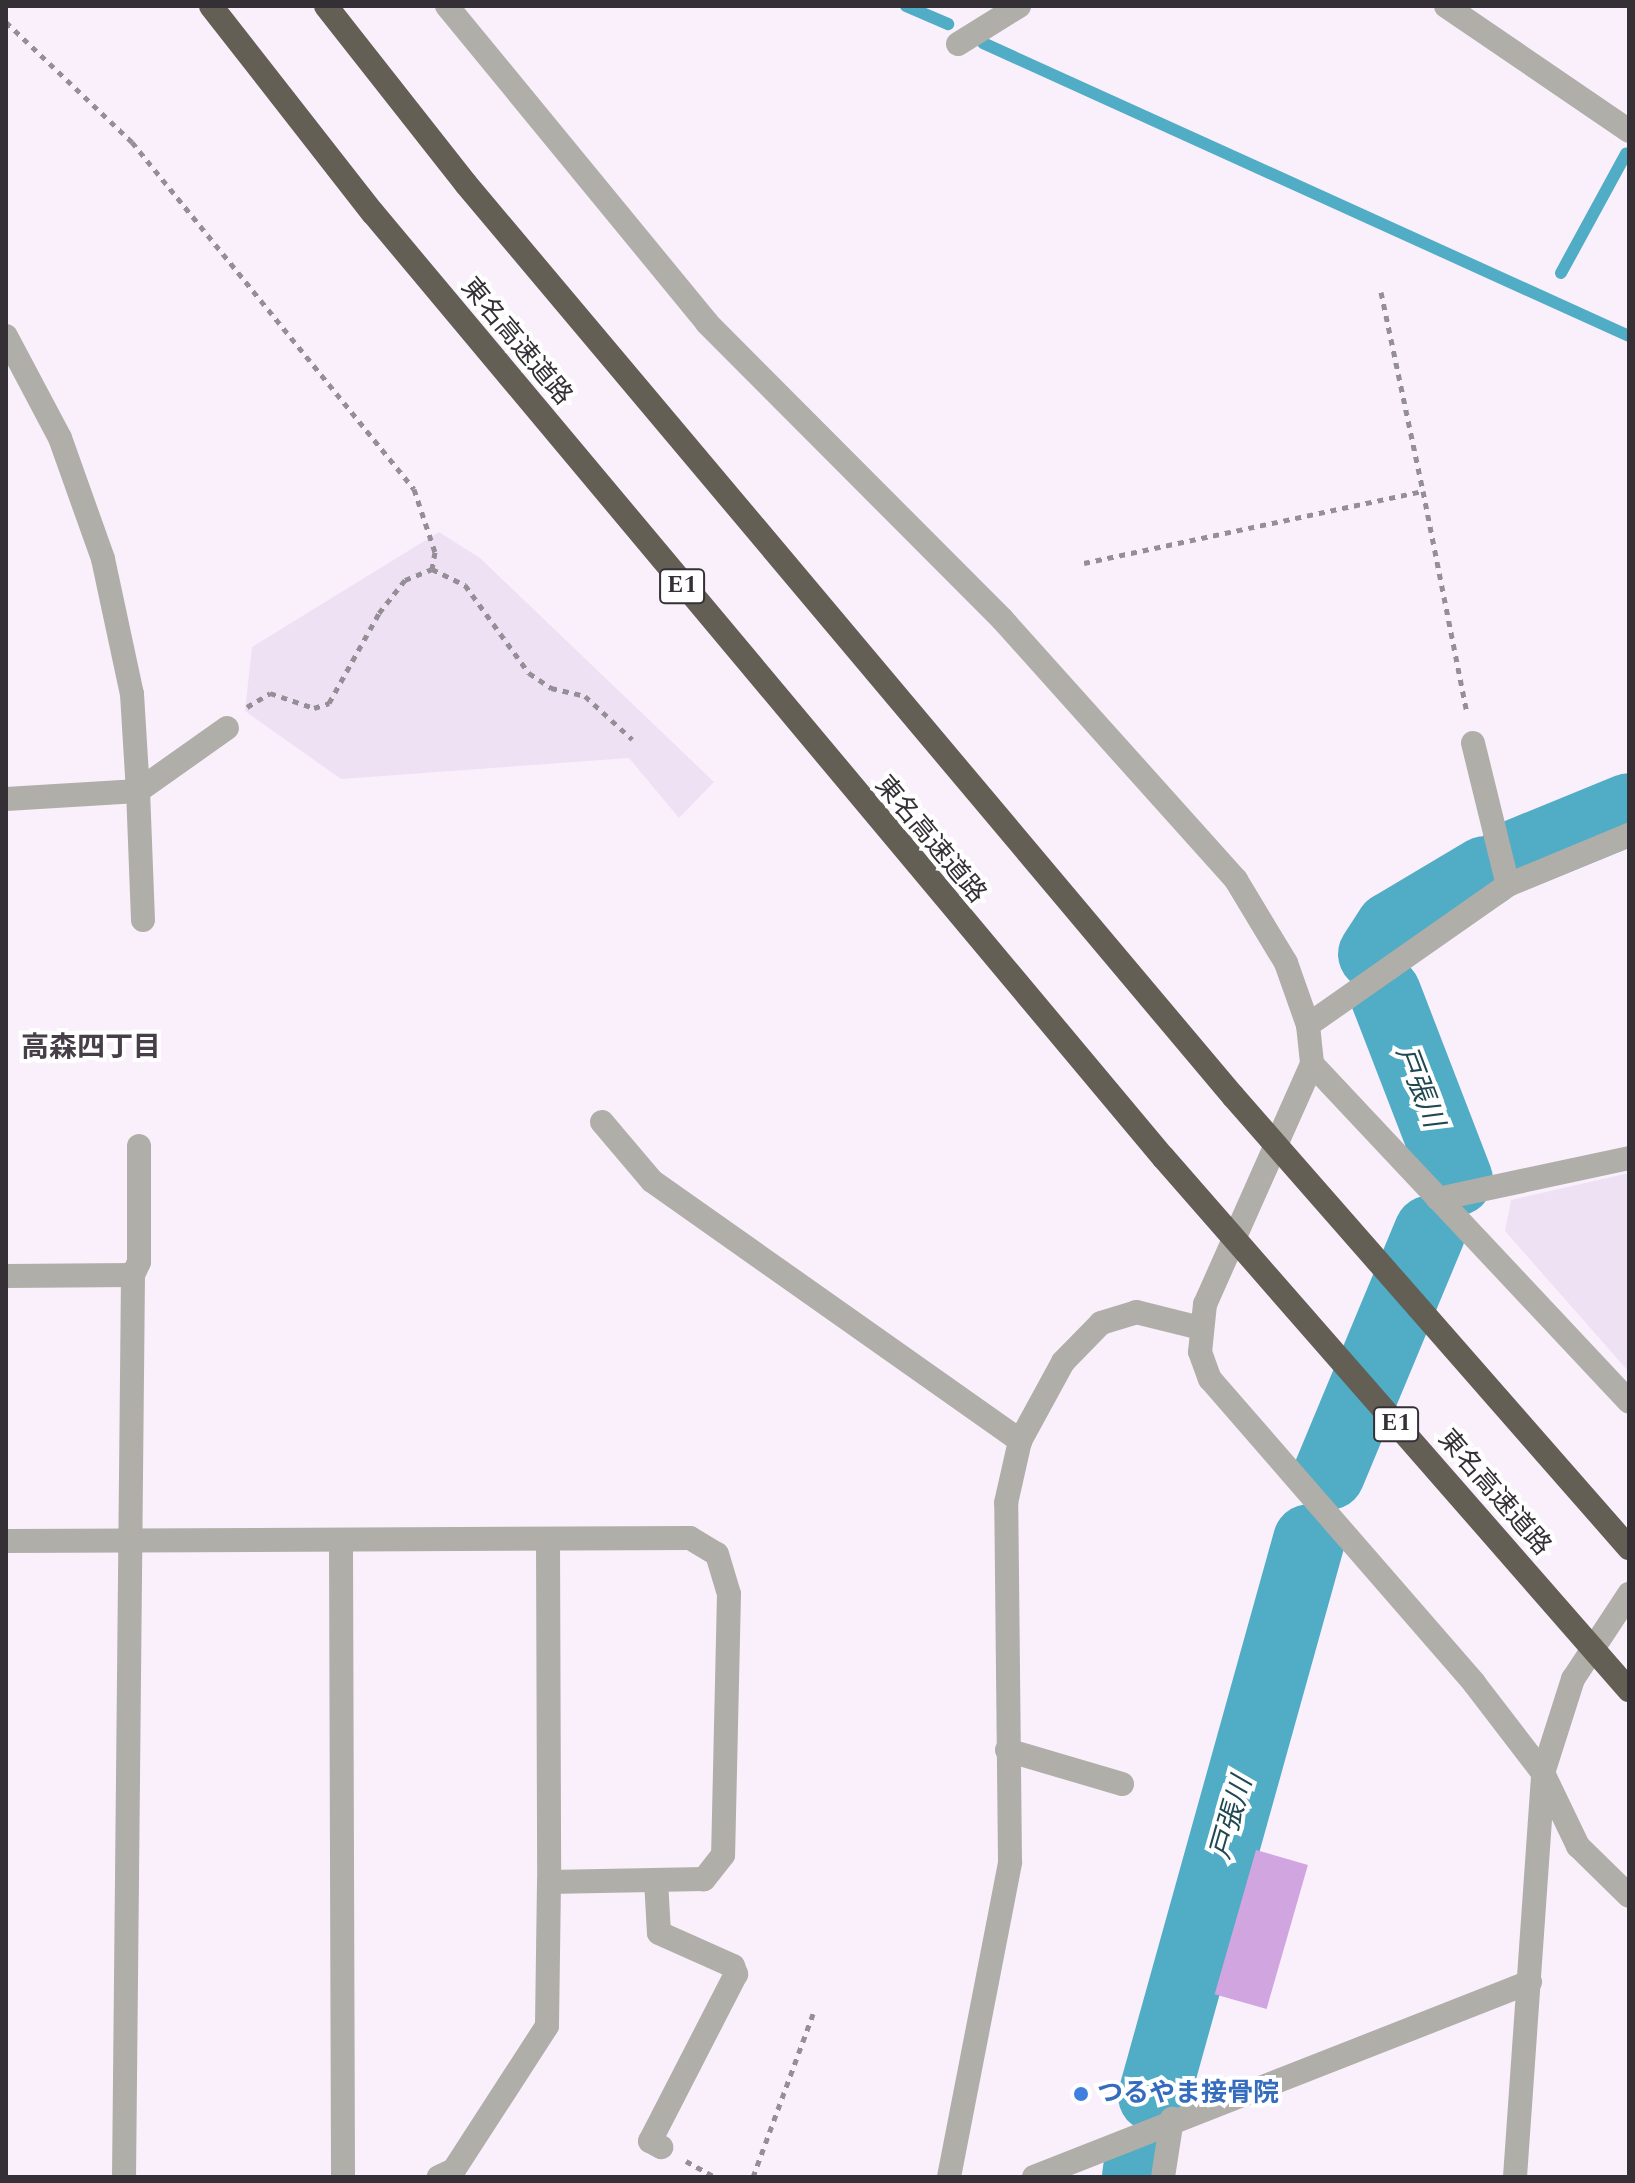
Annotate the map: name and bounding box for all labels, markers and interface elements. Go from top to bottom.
street label: 東名高速道路 [454,272,578,412]
road number: E1 [658,566,706,606]
street label: 東名高速道路 [868,770,992,910]
district label: 高森四丁目 [21,1031,161,1065]
water label: 戸張川 [1388,1042,1450,1132]
road number: E1 [1372,1404,1420,1444]
street label: 東名高速道路 [1431,1424,1557,1562]
water label: 戸張川 [1204,1773,1260,1863]
place label: つるやま接骨院 [1097,2078,1279,2110]
marker: つるやま接骨院 [1072,2085,1090,2103]

